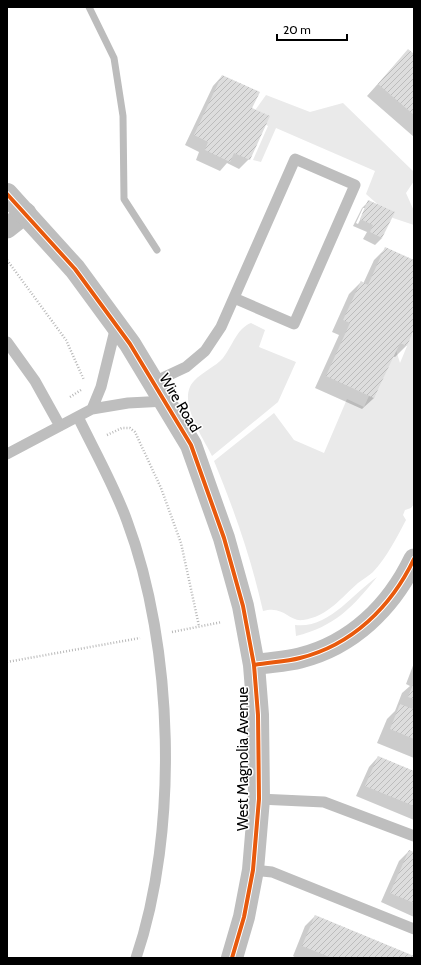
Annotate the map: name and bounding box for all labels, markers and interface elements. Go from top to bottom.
scale bar [277,16,347,42]
text: 20 m [283,22,311,37]
street label: Wire Road [155,370,205,436]
street label: West Magnolia Avenue [234,687,252,831]

